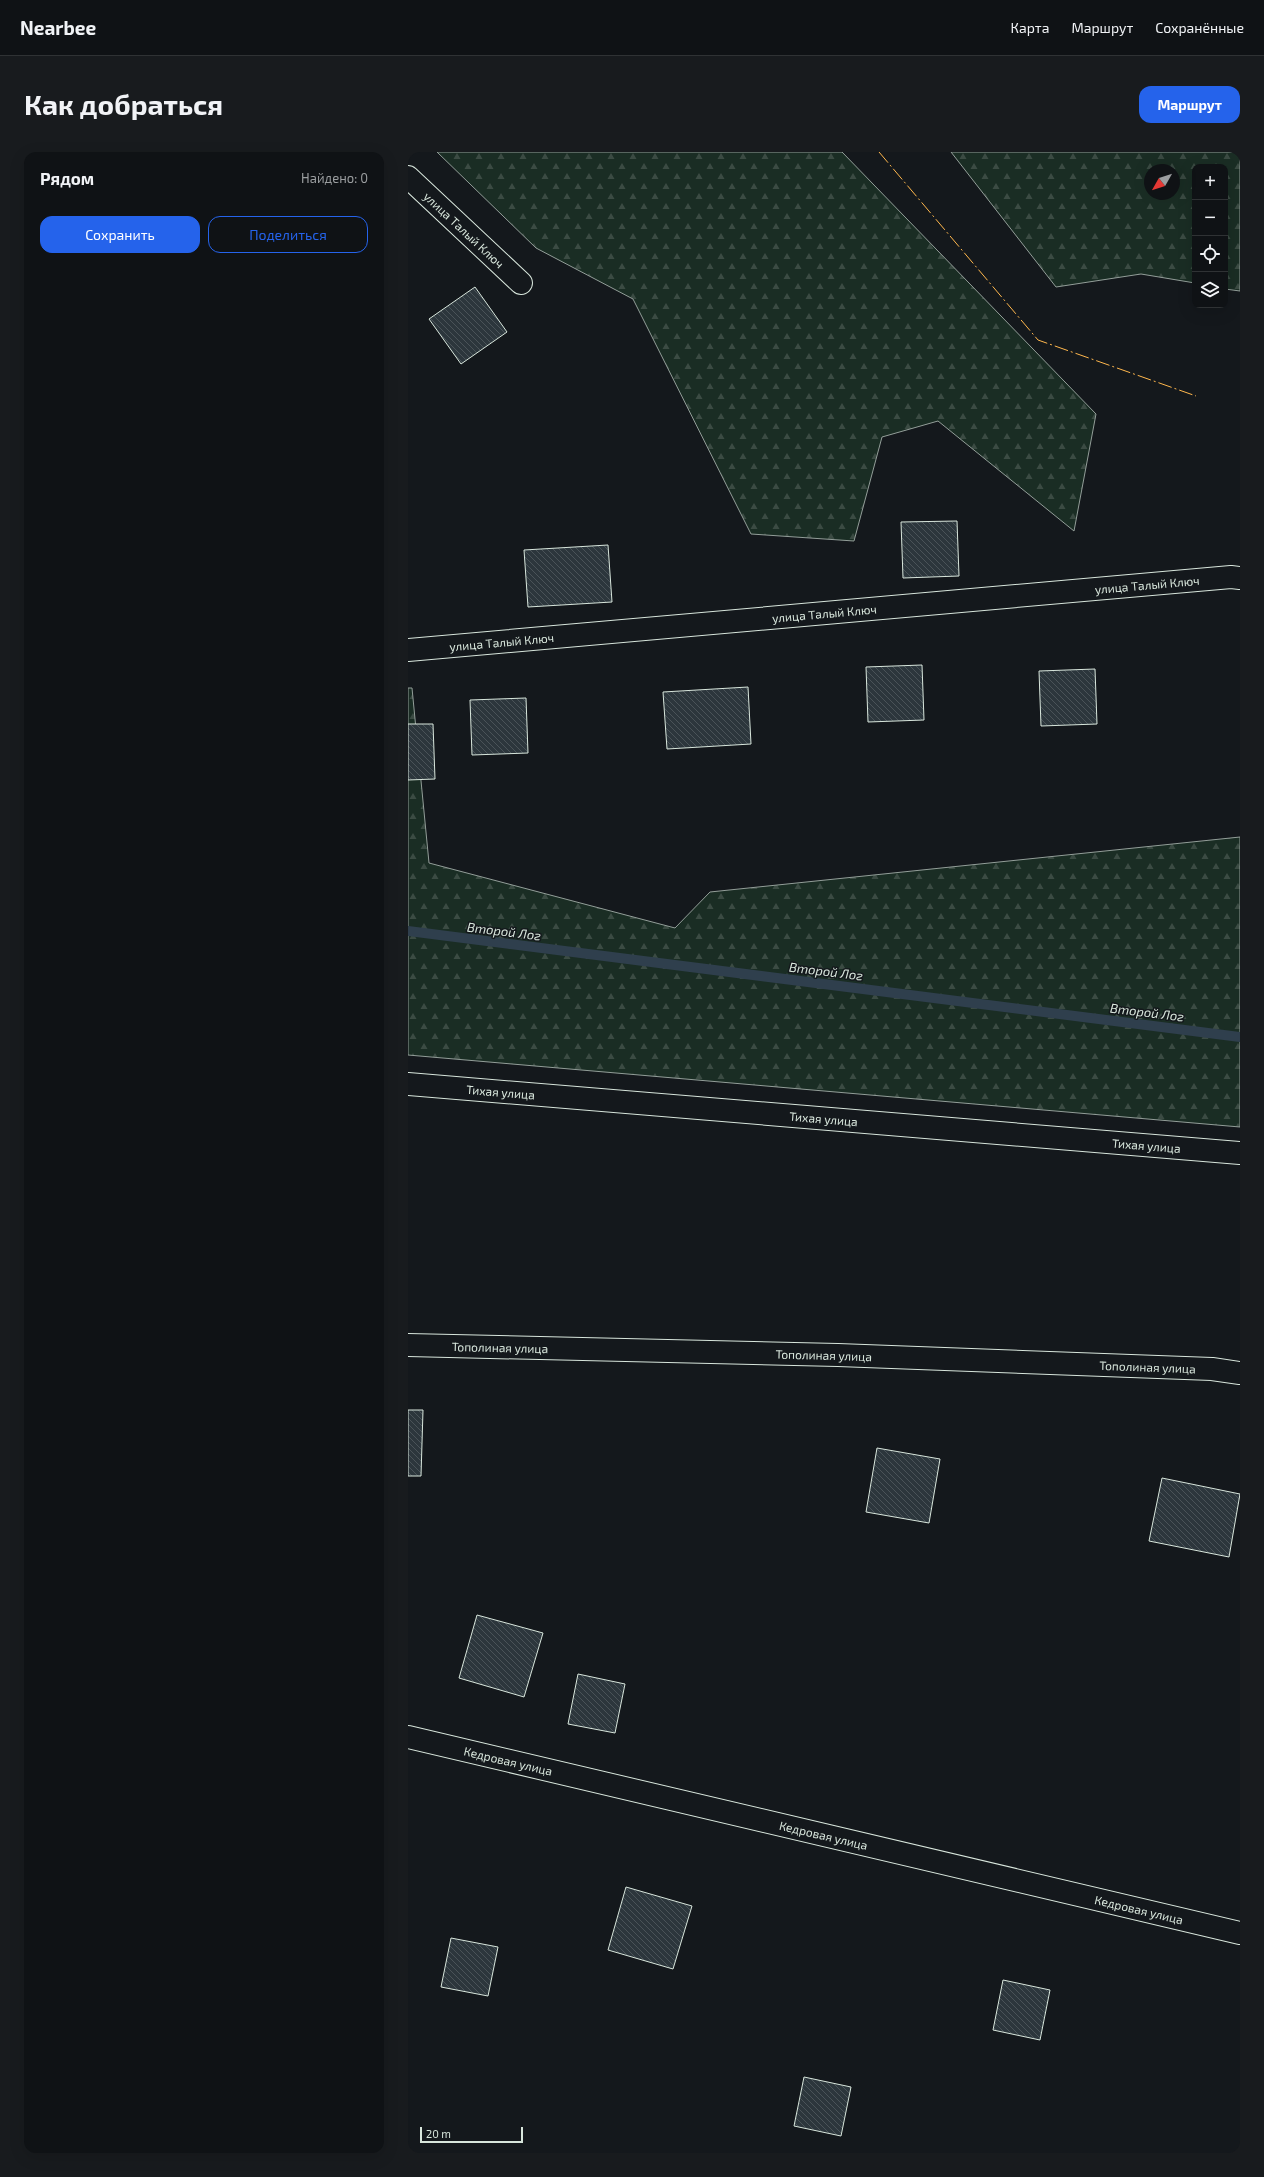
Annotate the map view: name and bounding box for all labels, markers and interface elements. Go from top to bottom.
text: Nearbee [20,16,96,39]
text: Карта [1011,19,1049,36]
text: Маршрут [1071,19,1133,36]
text: Сохранённые [1155,19,1244,36]
button: Маршрут [1139,86,1240,123]
text: Как добраться [24,87,223,121]
north arrow [1144,164,1180,200]
map controls [1192,164,1228,308]
button: + [1192,164,1228,200]
text: Рядом [40,168,94,188]
text: Найдено: 0 [301,170,368,186]
street label: улица Талый Ключ [420,189,507,271]
button: − [1192,200,1228,236]
button: Сохранить [40,216,200,253]
button: Поделиться [208,216,368,253]
button: locate [1192,236,1228,272]
button: layers [1192,272,1228,308]
street label: улица Талый Ключ [1094,573,1200,597]
street label: улица Талый Ключ [772,601,877,626]
street label: улица Талый Ключ [449,630,554,654]
water label: Второй Лог [466,919,542,944]
water label: Второй Лог [788,959,864,984]
water label: Второй Лог [1109,1000,1185,1025]
street label: Тихая улица [466,1082,536,1102]
street label: Тихая улица [789,1109,858,1128]
street label: Тихая улица [1112,1135,1181,1155]
street label: Тополиная улица [452,1339,548,1356]
street label: Тополиная улица [776,1347,872,1363]
street label: Тополиная улица [1099,1358,1196,1375]
street label: Кедровая улица [463,1743,554,1778]
street label: Кедровая улица [778,1818,869,1852]
street label: Кедровая улица [1093,1892,1185,1926]
scale bar [420,2125,523,2144]
text: 20 m [426,2127,451,2140]

